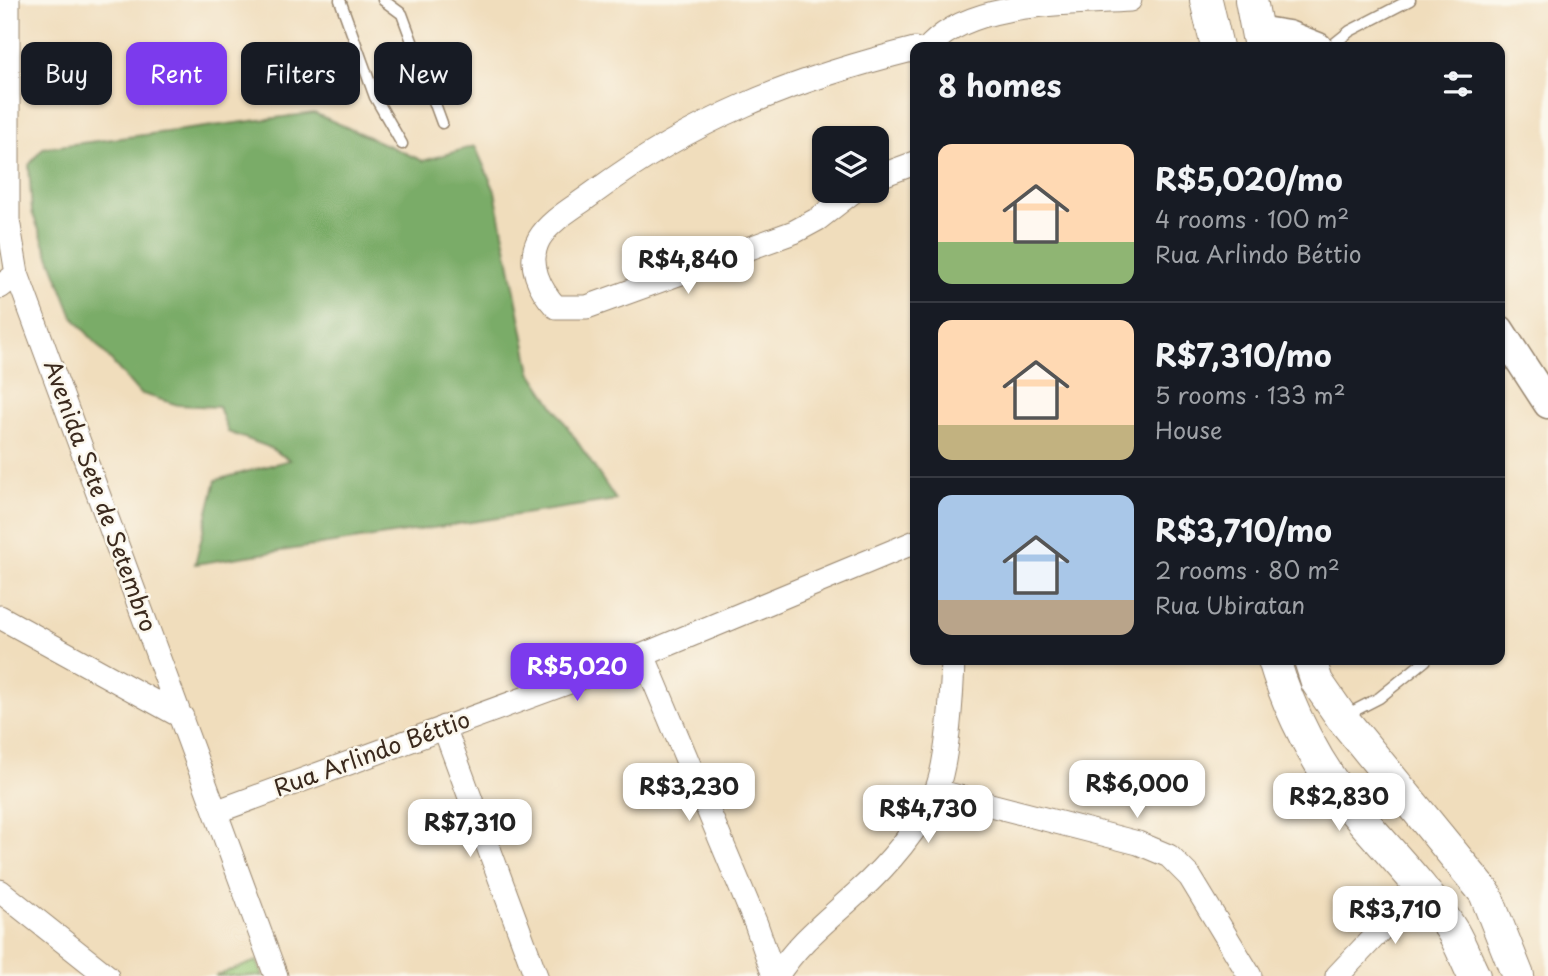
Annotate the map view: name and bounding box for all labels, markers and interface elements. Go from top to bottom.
chip: Buy [21,42,112,105]
chip: Rent [126,42,227,105]
chip: Filters [241,42,360,105]
chip: New [374,42,472,105]
text: 8 homes [938,62,1061,107]
icon: filters [1439,65,1477,103]
map controls [812,126,889,203]
button: layers [812,126,889,203]
text: R$5,020/mo [1155,156,1343,201]
icon: home [994,172,1078,256]
text: 4 rooms · 100 m² [1155,201,1349,236]
pin: R$4,840 [623,236,753,296]
text: Rua Arlindo Béttio [1155,236,1362,271]
text: R$4,840 [638,241,738,276]
text: R$7,310/mo [1155,332,1332,377]
icon: home [994,348,1078,432]
street label: Avenida Sete de Setembro [36,355,167,636]
text: 5 rooms · 133 m² [1155,377,1346,412]
text: House [1155,412,1222,447]
text: R$3,710/mo [1155,507,1332,552]
icon: home [994,523,1078,607]
text: 2 rooms · 80 m² [1155,552,1340,587]
text: Rua Ubiratan [1155,587,1305,622]
pin: R$5,020 [512,644,642,703]
text: R$5,020 [527,648,627,683]
street label: Rua Arlindo Béttio [268,701,475,804]
pin: R$6,000 [1072,760,1202,820]
pin: R$3,230 [624,764,754,823]
text: R$6,000 [1085,765,1189,800]
text: R$3,230 [639,768,739,803]
pin: R$2,830 [1274,774,1404,833]
text: R$2,830 [1289,778,1389,813]
pin: R$4,730 [863,786,993,845]
text: R$4,730 [879,790,977,825]
pin: R$7,310 [405,800,535,859]
text: R$7,310 [424,804,516,839]
pin: R$3,710 [1330,886,1460,946]
text: R$3,710 [1349,891,1441,926]

